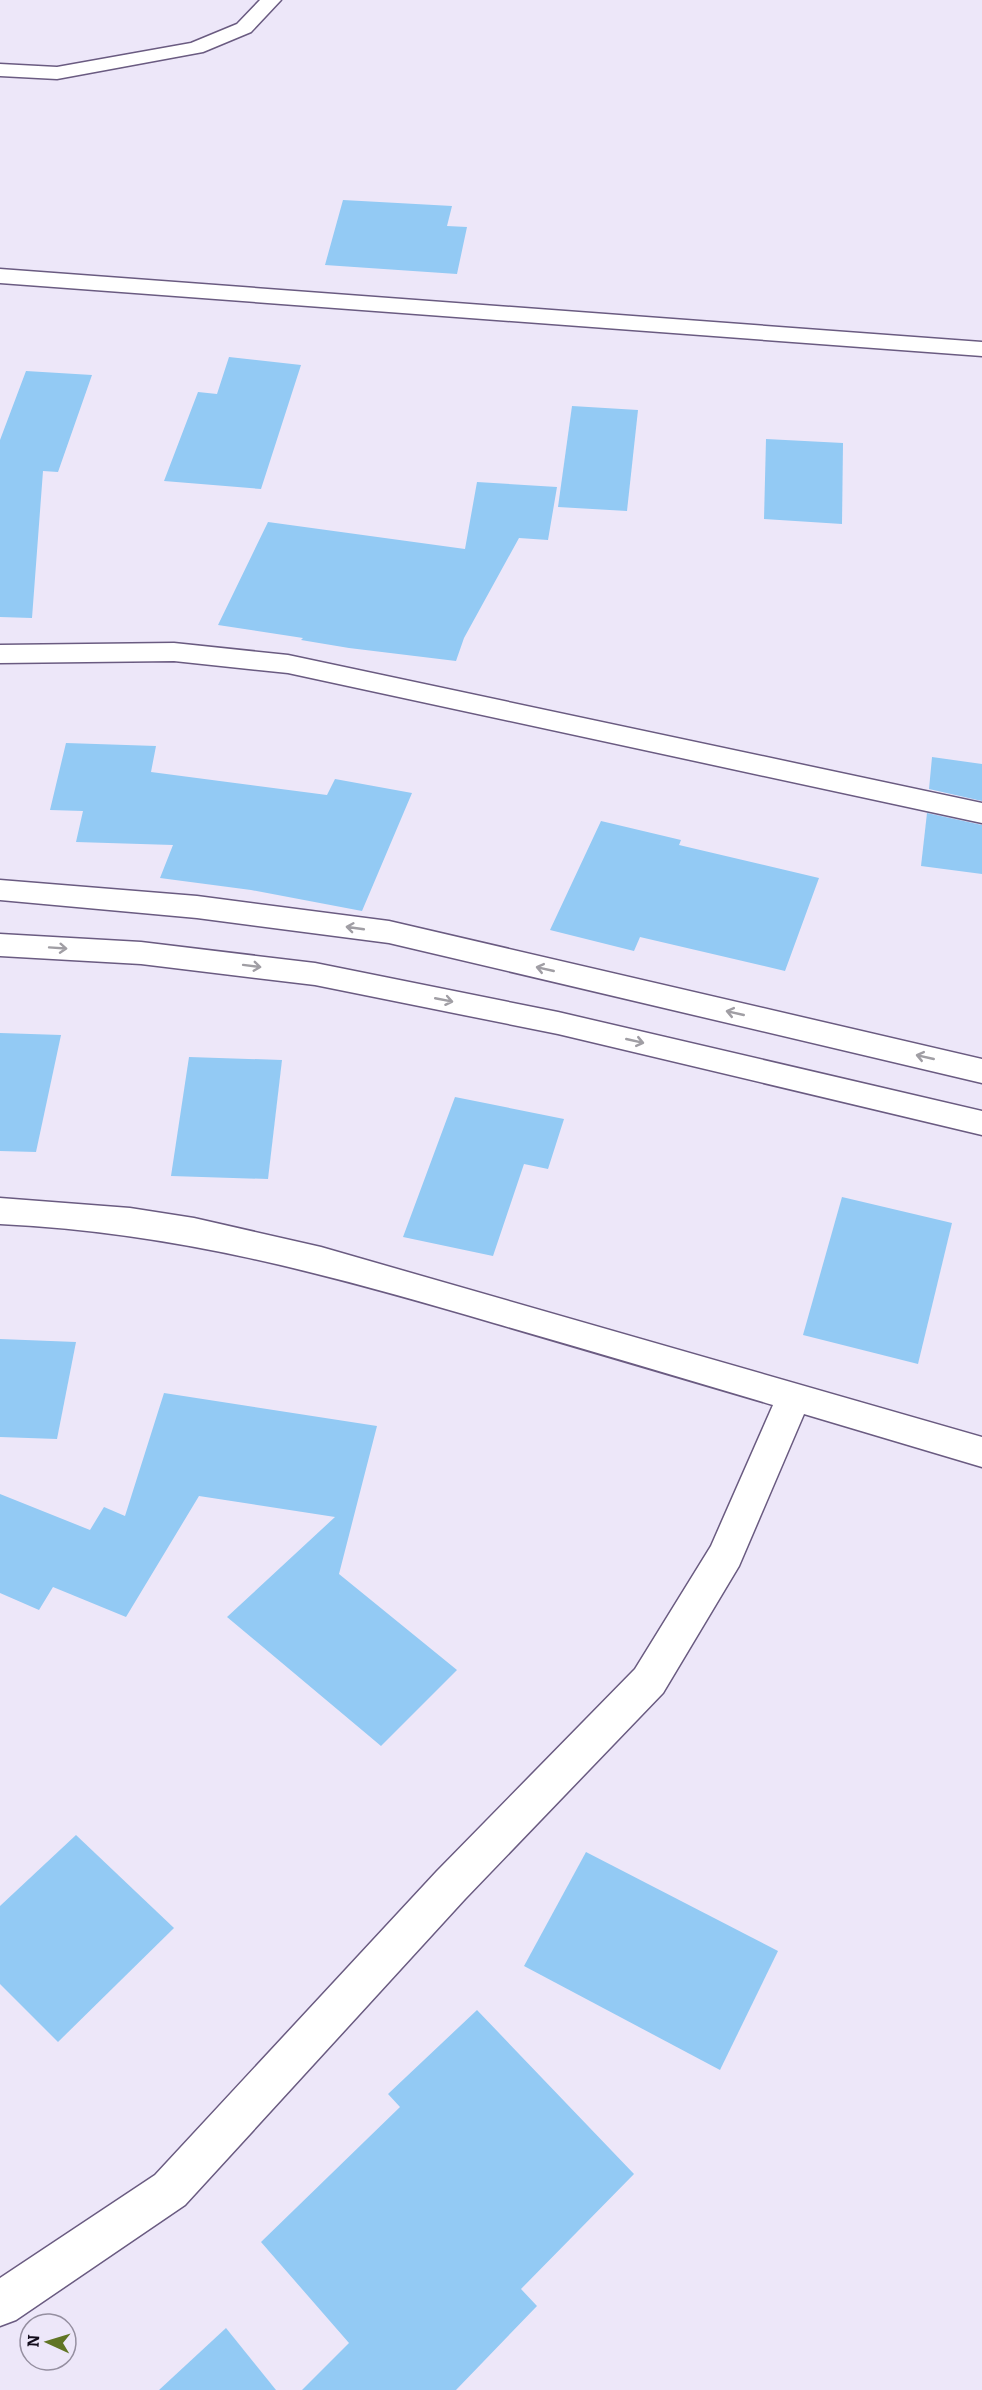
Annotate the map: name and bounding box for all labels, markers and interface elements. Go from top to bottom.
one-way arrow [345,922,365,933]
one-way arrow [48,943,68,954]
one-way arrow [242,961,262,972]
one-way arrow [536,962,555,974]
one-way arrow [434,995,454,1006]
one-way arrow [726,1007,745,1018]
one-way arrow [625,1036,644,1048]
one-way arrow [916,1051,935,1063]
north arrow [18,2312,78,2372]
text: N [24,2334,43,2348]

